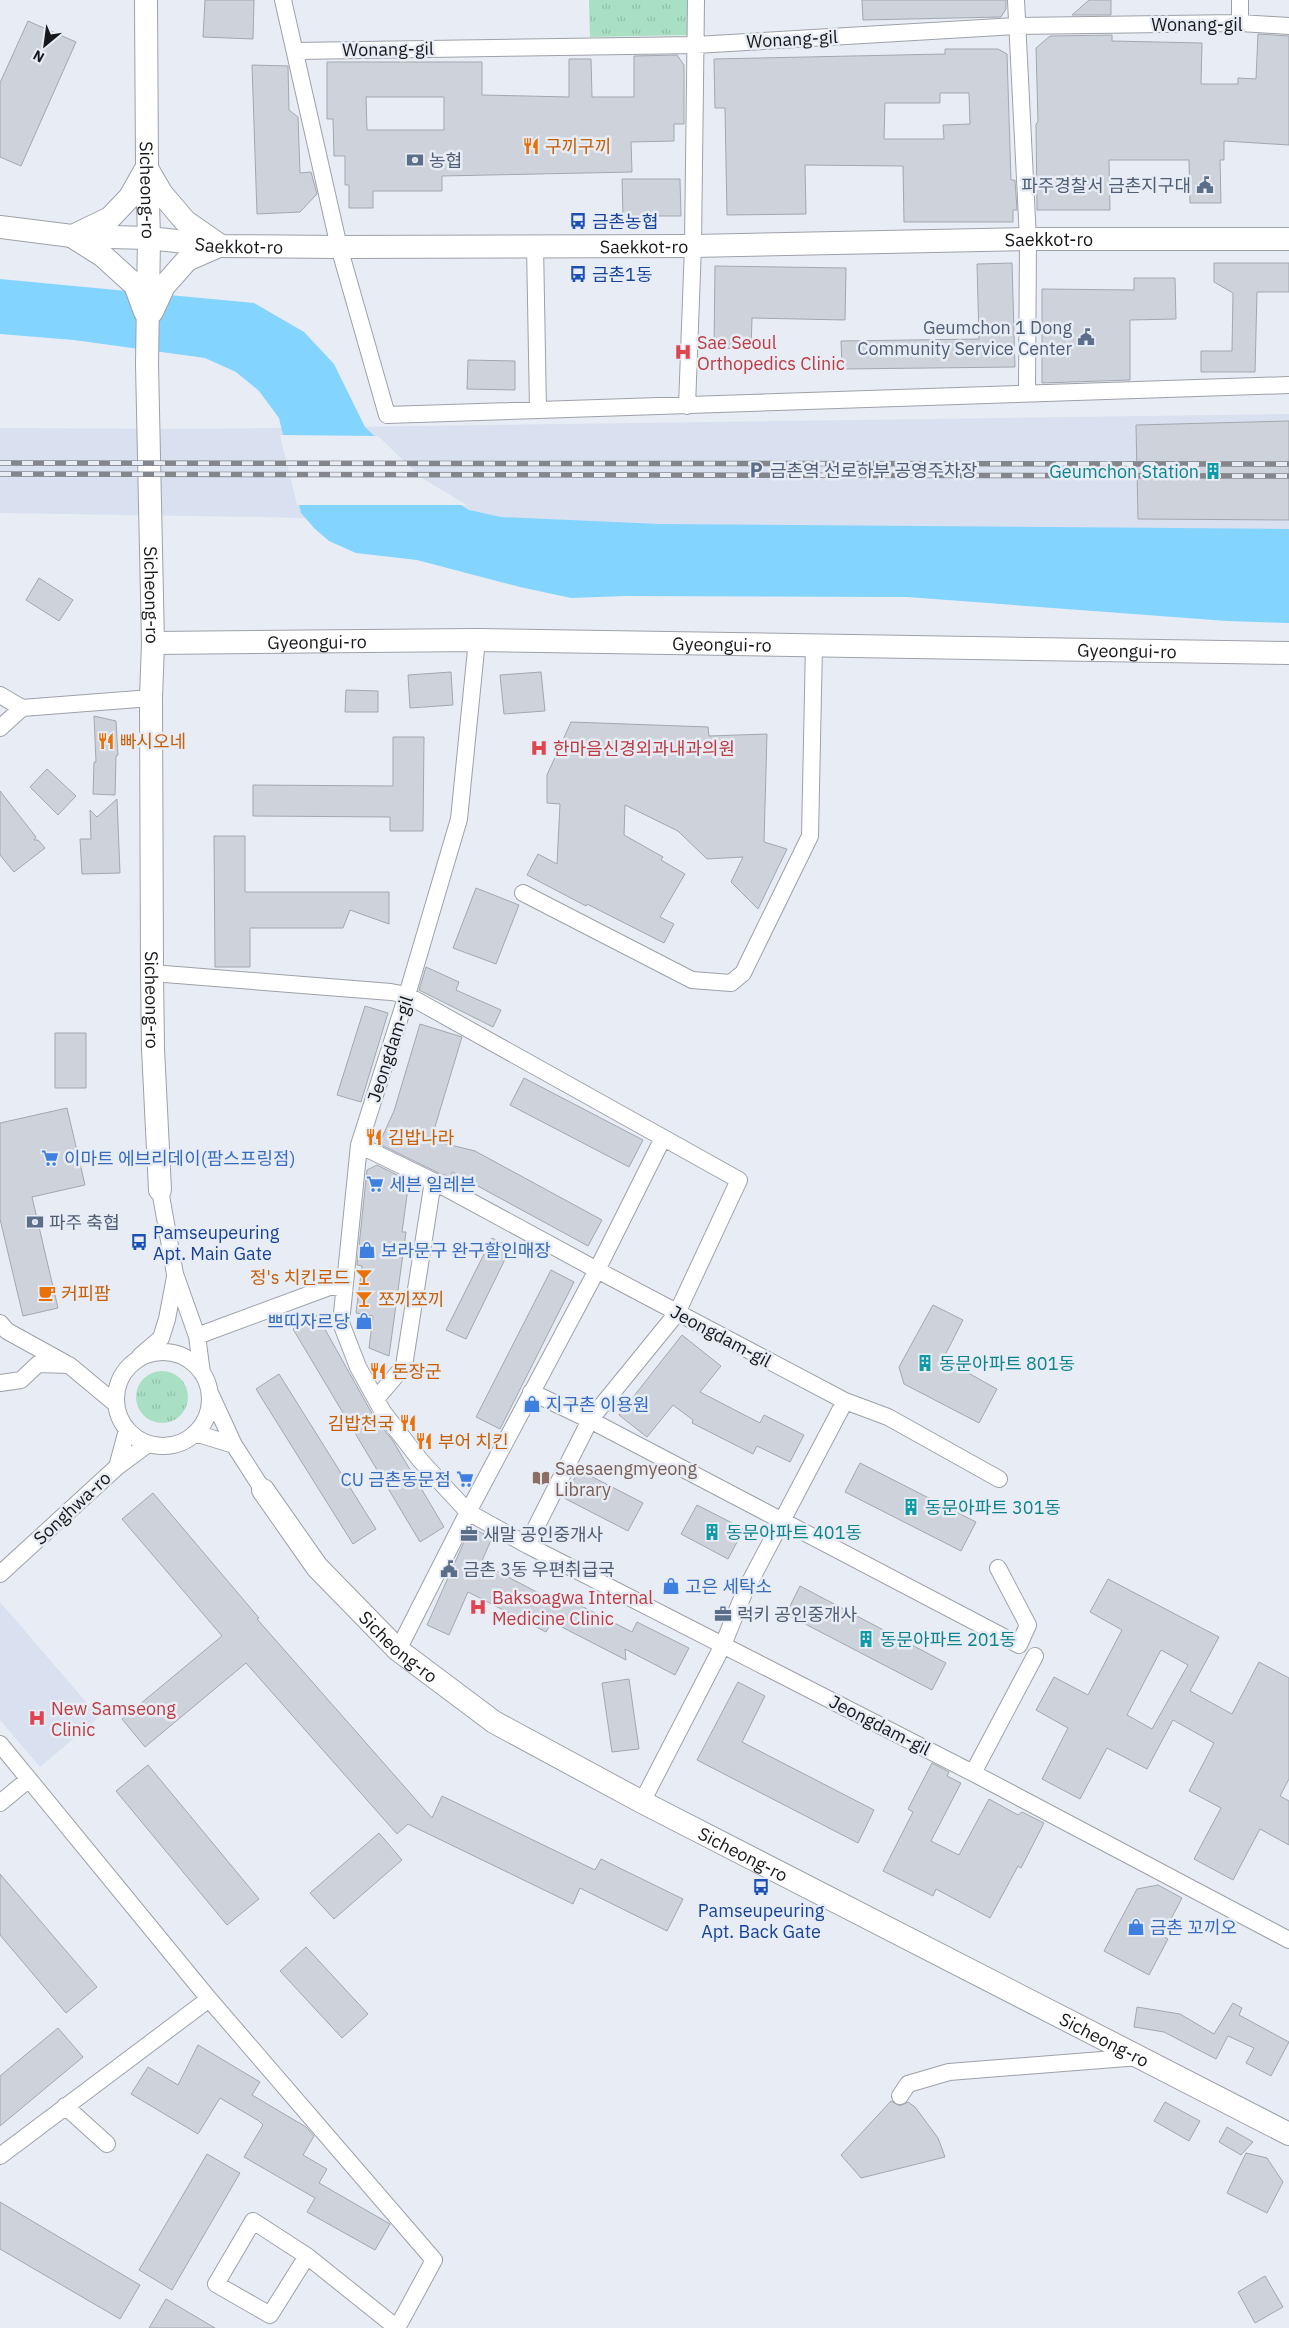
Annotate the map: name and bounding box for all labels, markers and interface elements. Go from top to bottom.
street label: Wonang-gil [1151,13,1243,36]
north arrow [20,20,70,70]
street label: Wonang-gil [746,25,838,53]
street label: Wonang-gil [342,37,434,61]
text: N [30,46,47,67]
place label: 구끼구끼 [545,135,611,158]
restaurant icon: 구끼구끼 [521,136,541,156]
street label: Sicheong-ro [135,141,161,239]
place label: 농협 [429,149,462,172]
bank icon: 농협 [405,150,425,170]
place label: 파주경찰서 금촌지구대 [1021,174,1191,197]
public building icon: 파주경찰서 금촌지구대 [1195,175,1215,195]
place label: 금촌농협 [592,210,658,233]
bus stop icon: 금촌농협 [568,211,588,231]
street label: Saekkot-ro [1004,228,1093,251]
street label: Saekkot-ro [194,232,283,258]
street label: Saekkot-ro [600,235,688,258]
place label: 금촌1동 [592,263,652,286]
bus stop icon: 금촌1동 [568,264,588,284]
place label: Geumchon 1 Dong Community Service Center [857,316,1072,360]
public building icon: Geumchon 1 Dong Community Service Center [1076,327,1096,347]
place label: Sae Seoul Orthopedics Clinic [697,331,845,375]
hospital icon: Sae Seoul Orthopedics Clinic [673,342,693,362]
place label: 금촌역 선로하부 공영주차장 [770,459,977,482]
parking icon: 금촌역 선로하부 공영주차장 [746,460,766,480]
place label: Geumchon Station [1049,460,1199,483]
building icon: Geumchon Station [1203,461,1223,481]
street label: Sicheong-ro [139,546,165,644]
street label: Gyeongui-ro [267,630,367,653]
street label: Gyeongui-ro [672,632,772,656]
street label: Gyeongui-ro [1077,638,1177,663]
place label: 빠시오네 [120,730,186,753]
restaurant icon: 빠시오네 [96,731,116,751]
place label: 한마음신경외과내과의원 [553,737,735,760]
hospital icon: 한마음신경외과내과의원 [529,738,549,758]
street label: Sicheong-ro [140,951,164,1049]
street label: Jeongdam-gil [362,993,418,1105]
place label: 김밥나라 [388,1126,455,1149]
restaurant icon: 김밥나라 [364,1127,384,1147]
place label: 이마트 에브리데이(팜스프링점) [64,1147,296,1170]
supermarket icon: 이마트 에브리데이(팜스프링점) [40,1148,60,1168]
place label: 세븐 일레븐 [389,1173,476,1196]
supermarket icon: 세븐 일레븐 [365,1174,385,1194]
place label: 파주 축협 [49,1211,120,1234]
bank icon: 파주 축협 [25,1212,45,1232]
place label: Pamseupeuring Apt. Main Gate [153,1221,280,1265]
bus stop icon: Pamseupeuring Apt. Main Gate [129,1232,149,1252]
place label: 보라문구 완구할인매장 [381,1239,551,1262]
shop icon: 보라문구 완구할인매장 [357,1240,377,1260]
place label: 정's 치킨로드 [250,1266,350,1289]
bar icon: 정's 치킨로드 [354,1267,374,1287]
place label: 커피팜 [61,1282,111,1305]
cafe icon: 커피팜 [37,1283,57,1303]
place label: 쪼끼쪼끼 [378,1288,444,1311]
bar icon: 쪼끼쪼끼 [354,1289,374,1309]
street label: Jeongdam-gil [667,1300,775,1372]
place label: 쁘띠자르당 [267,1310,350,1333]
shop icon: 쁘띠자르당 [354,1311,374,1331]
place label: 동문아파트 801동 [939,1352,1075,1375]
building icon: 동문아파트 801동 [915,1353,935,1373]
place label: 돈장군 [392,1360,442,1383]
restaurant icon: 돈장군 [368,1361,388,1381]
place label: 지구촌 이용원 [546,1393,650,1416]
shop icon: 지구촌 이용원 [522,1394,542,1414]
place label: 김밥천국 [328,1412,394,1435]
restaurant icon: 김밥천국 [398,1413,418,1433]
place label: 부어 치킨 [438,1430,509,1453]
restaurant icon: 부어 치킨 [414,1431,434,1451]
place label: Saesaengmyeong Library [555,1457,698,1501]
street label: Songhwa-ro [29,1466,115,1550]
place label: CU 금촌동문점 [341,1468,451,1491]
library icon: Saesaengmyeong Library [531,1468,551,1488]
supermarket icon: CU 금촌동문점 [455,1469,475,1489]
place label: 동문아파트 301동 [925,1496,1061,1519]
building icon: 동문아파트 301동 [901,1497,921,1517]
place label: 동문아파트 401동 [726,1521,862,1544]
building icon: 동문아파트 401동 [702,1522,722,1542]
place label: 새말 공인중개사 [483,1523,604,1546]
office icon: 새말 공인중개사 [459,1524,479,1544]
place label: 금촌 3동 우편취급국 [463,1558,615,1581]
public building icon: 금촌 3동 우편취급국 [439,1559,459,1579]
place label: 고은 세탁소 [685,1575,772,1598]
shop icon: 고은 세탁소 [661,1576,681,1596]
place label: Baksoagwa Internal Medicine Clinic [492,1586,653,1630]
hospital icon: Baksoagwa Internal Medicine Clinic [468,1597,488,1617]
place label: 럭키 공인중개사 [737,1603,858,1626]
office icon: 럭키 공인중개사 [713,1604,733,1624]
street label: Sicheong-ro [354,1606,442,1687]
place label: 동문아파트 201동 [880,1628,1016,1651]
building icon: 동문아파트 201동 [856,1629,876,1649]
street label: Jeongdam-gil [826,1690,935,1760]
place label: New Samseong Clinic [51,1697,176,1741]
hospital icon: New Samseong Clinic [27,1708,47,1728]
street label: Sicheong-ro [694,1821,792,1886]
bus stop icon: Pamseupeuring Apt. Back Gate [751,1877,771,1897]
place label: Pamseupeuring Apt. Back Gate [698,1899,825,1943]
place label: 금촌 꼬끼오 [1150,1916,1237,1939]
shop icon: 금촌 꼬끼오 [1126,1917,1146,1937]
street label: Sicheong-ro [1056,2007,1153,2072]

